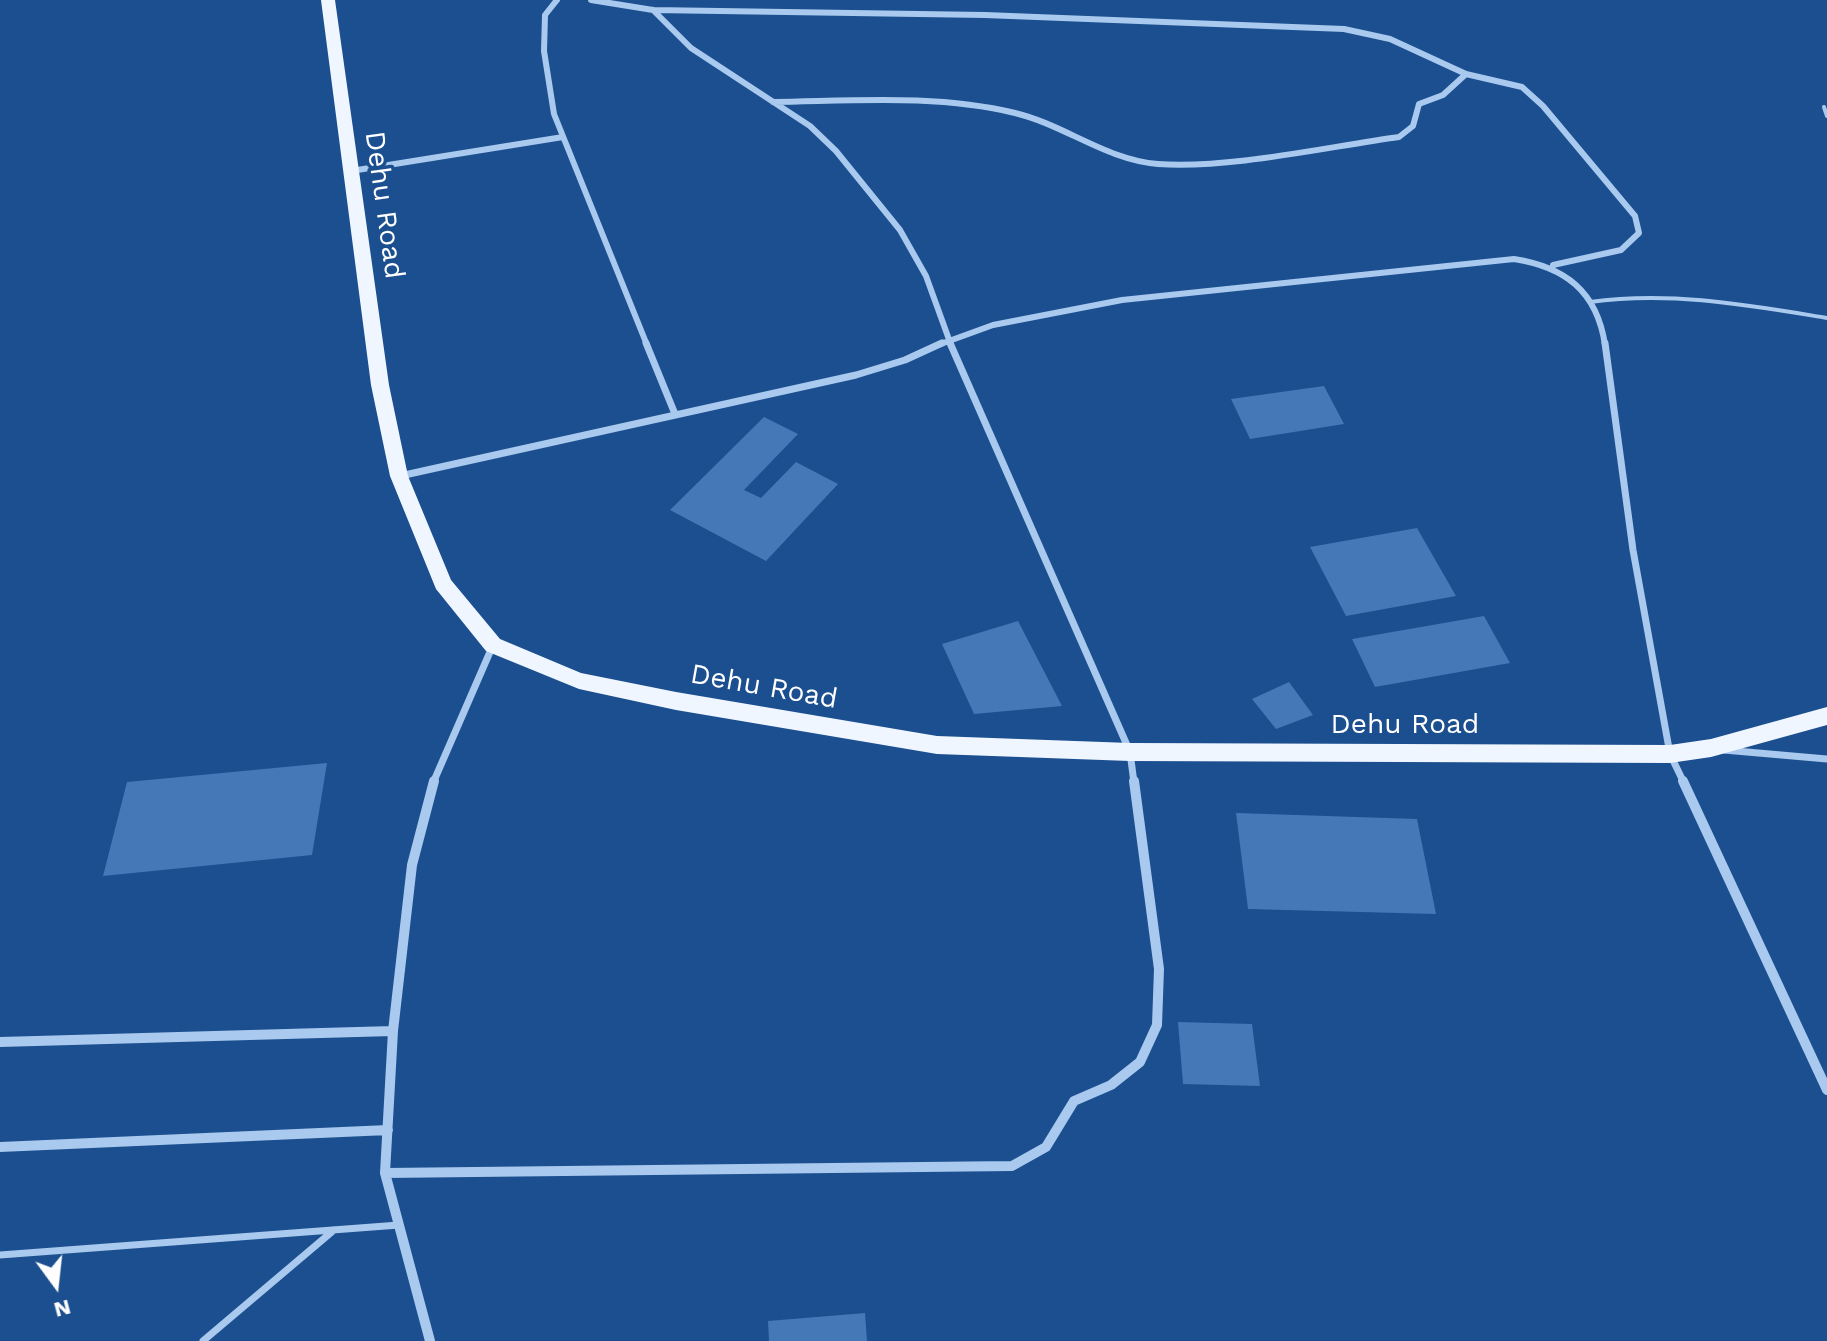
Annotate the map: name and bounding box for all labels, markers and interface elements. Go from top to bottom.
street label: Dehu Road [357,129,411,281]
street label: Dehu Road [688,658,840,716]
street label: Dehu Road [1331,708,1479,742]
north arrow [16,1245,96,1325]
text: N [51,1294,73,1323]

